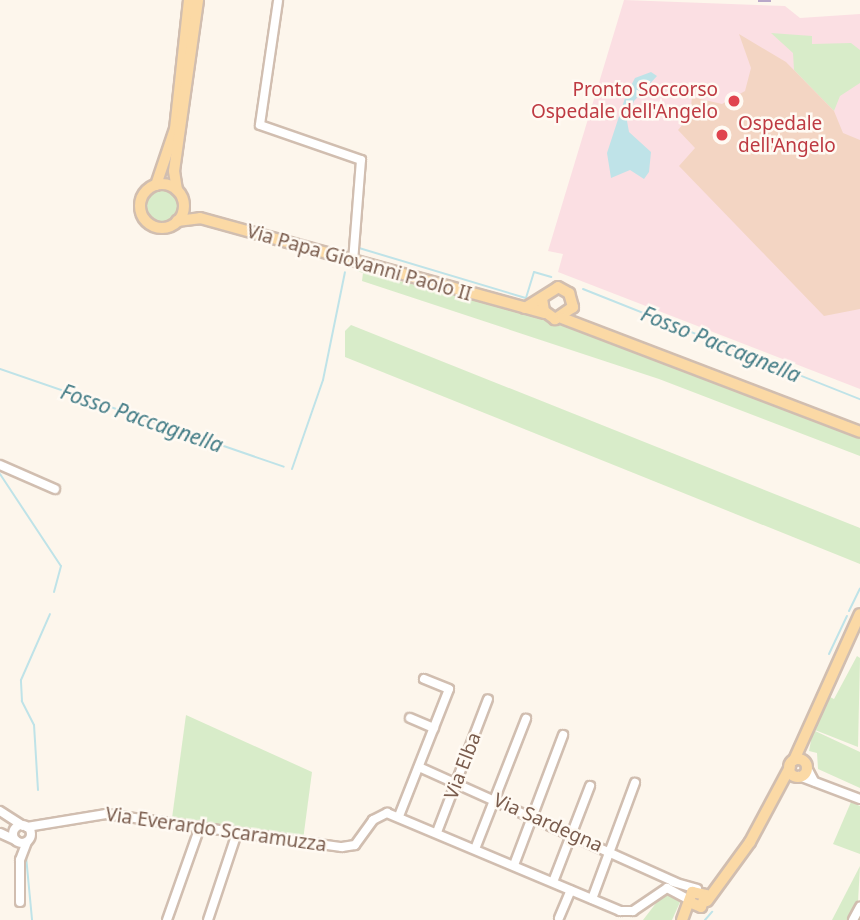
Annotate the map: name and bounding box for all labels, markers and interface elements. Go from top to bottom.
place label: Pronto Soccorso Ospedale dell'Angelo [531,79,718,123]
marker: Pronto Soccorso Ospedale dell'Angelo [724,91,744,111]
place label: Ospedale dell'Angelo [738,113,836,157]
marker: Ospedale dell'Angelo [712,125,732,145]
street label: Via Papa Giovanni Paolo II [244,220,474,306]
water label: Fosso Paccagnella [638,301,804,387]
water label: Fosso Paccagnella [58,378,226,458]
street label: Via Elba [440,729,486,803]
street label: Via Sardegna [490,789,606,857]
street label: Via Everardo Scaramuzza [104,803,328,857]

